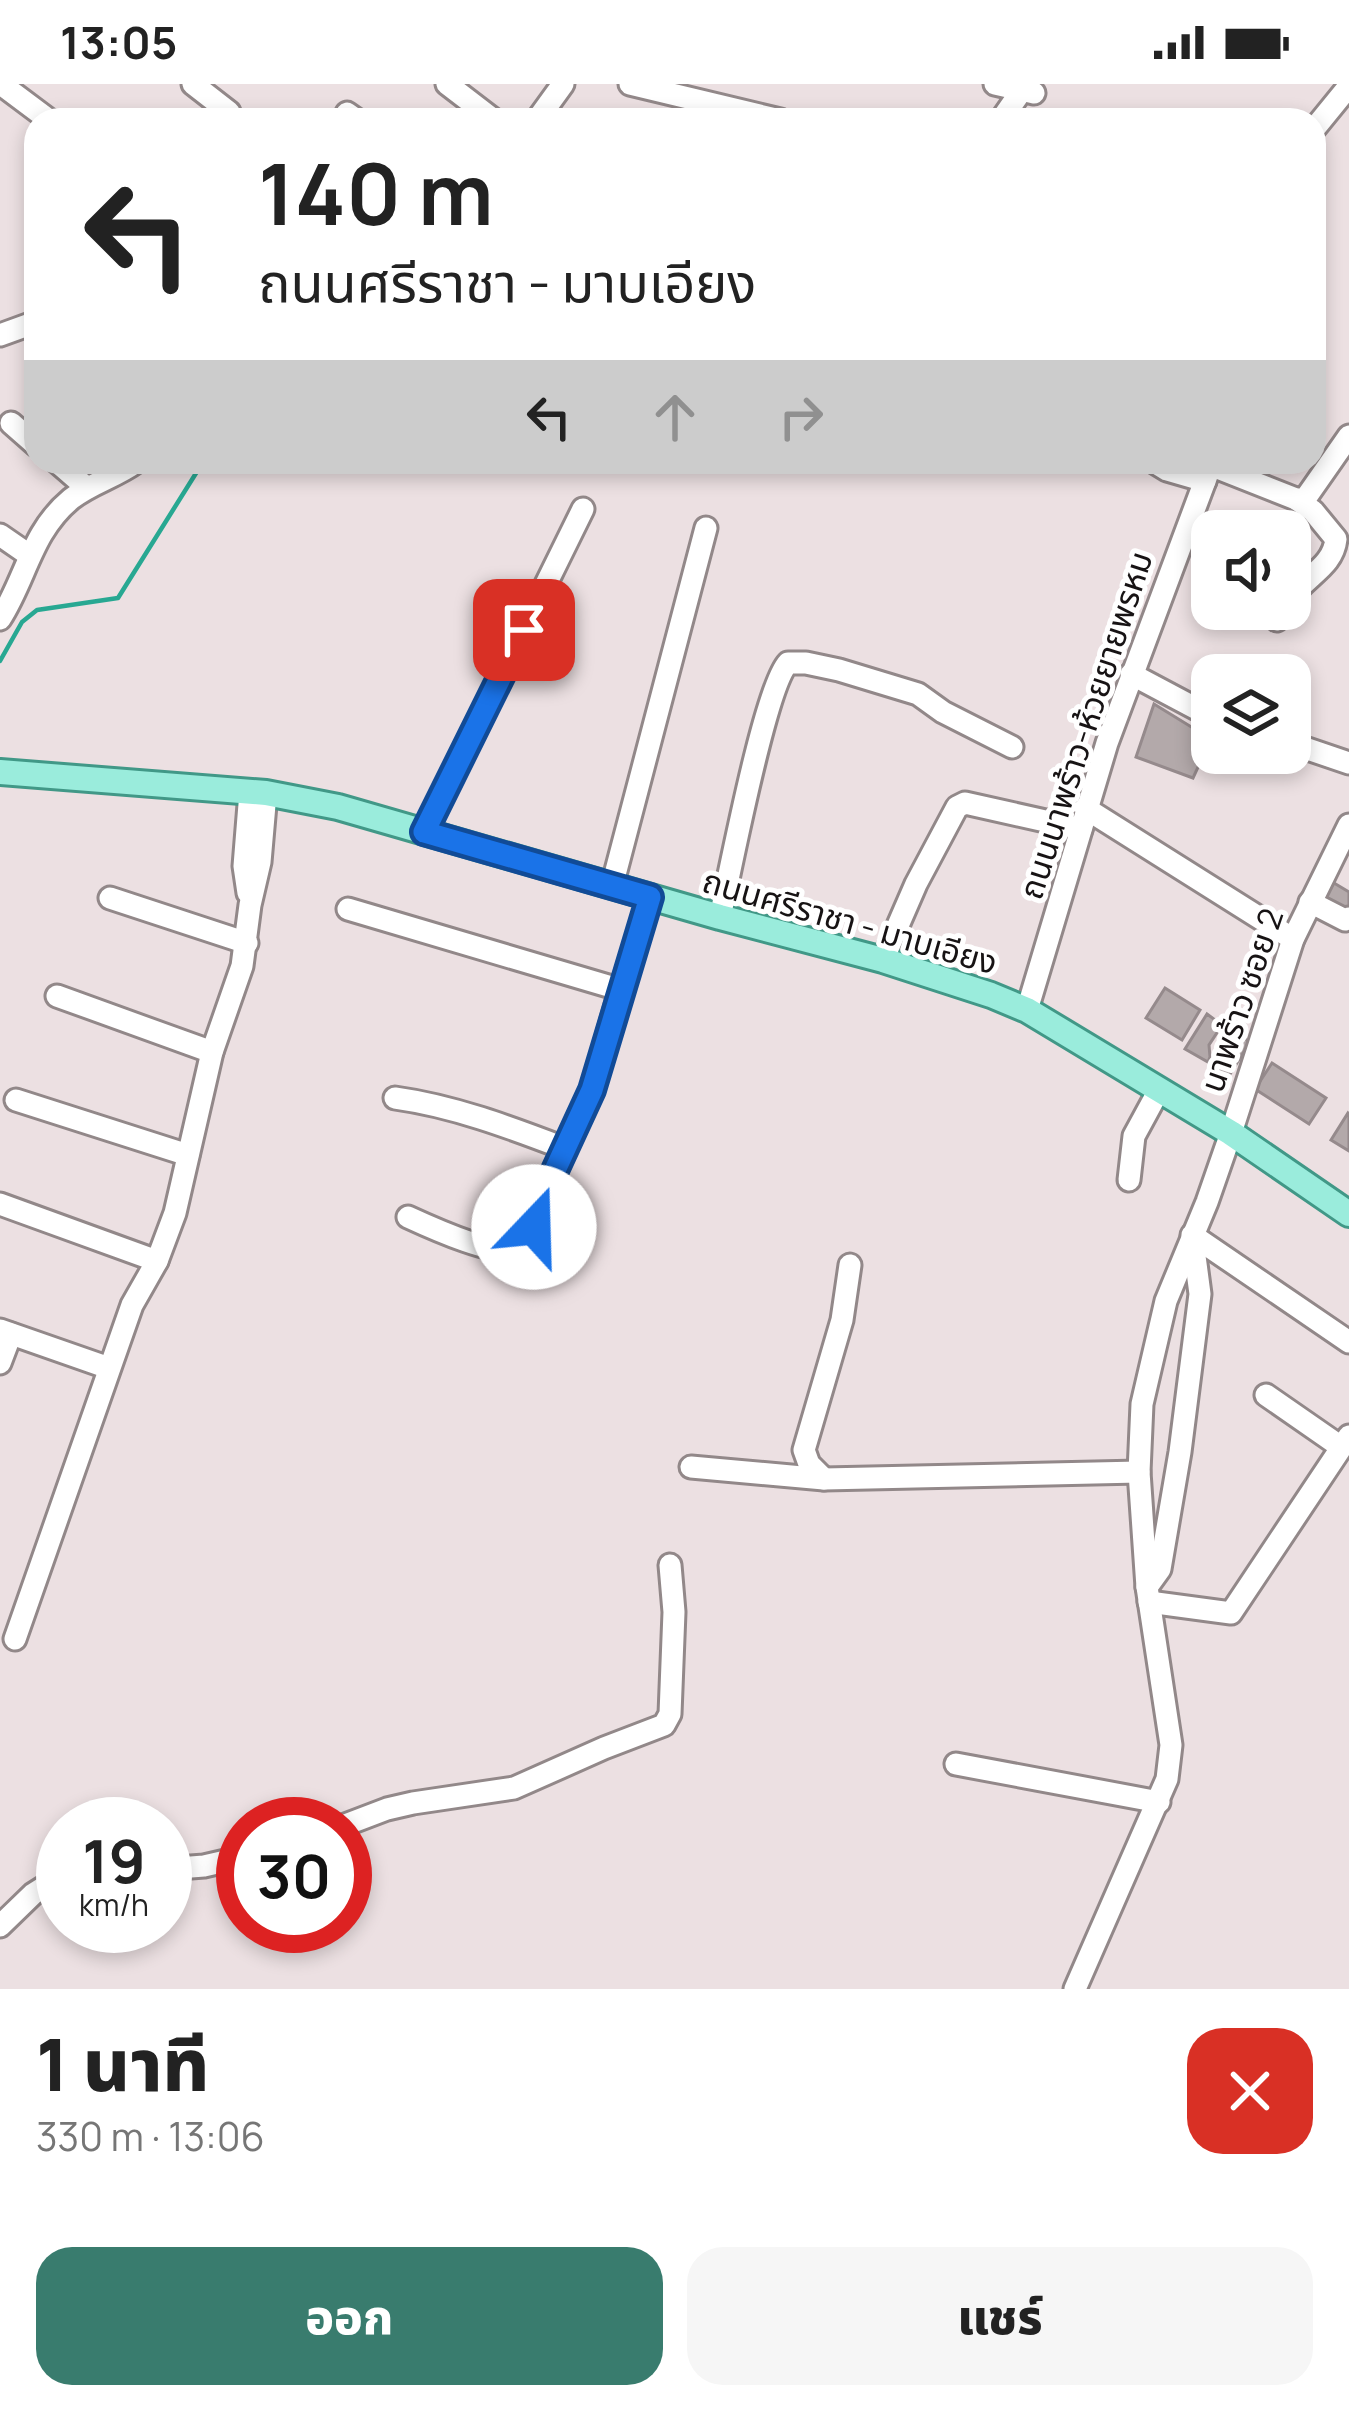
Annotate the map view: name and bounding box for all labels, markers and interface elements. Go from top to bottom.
text: 13:05 [60,11,177,73]
text: 140 m [258,135,494,250]
icon: left [60,156,216,312]
text: ถนนศรีราชา - มาบเอียง [258,244,756,318]
icon: left [516,384,582,450]
icon: ahead [642,384,708,450]
icon: right [768,384,834,450]
map controls [1191,510,1311,774]
button: sound [1191,510,1311,630]
street label: ถนนนาพร้าว-ห้วยยายพรหม [1008,545,1162,905]
pin [473,579,575,681]
icon: arrive [491,597,557,663]
button: layers [1191,654,1311,774]
street label: ถนนศรีราชา - มาบเอียง [697,857,1003,985]
street label: นาพร้าว ซอย 2 [1189,902,1293,1098]
position arrow [471,1164,597,1290]
speed limit sign: 30 [216,1797,372,1953]
text: 19 [82,1819,146,1901]
text: km/h [79,1884,149,1925]
text: 1 นาที [36,2014,209,2113]
button: close [1187,2028,1313,2154]
text: 330 m · 13:06 [36,2109,265,2163]
button: ออก [36,2247,663,2385]
button: แชร์ [687,2247,1313,2385]

